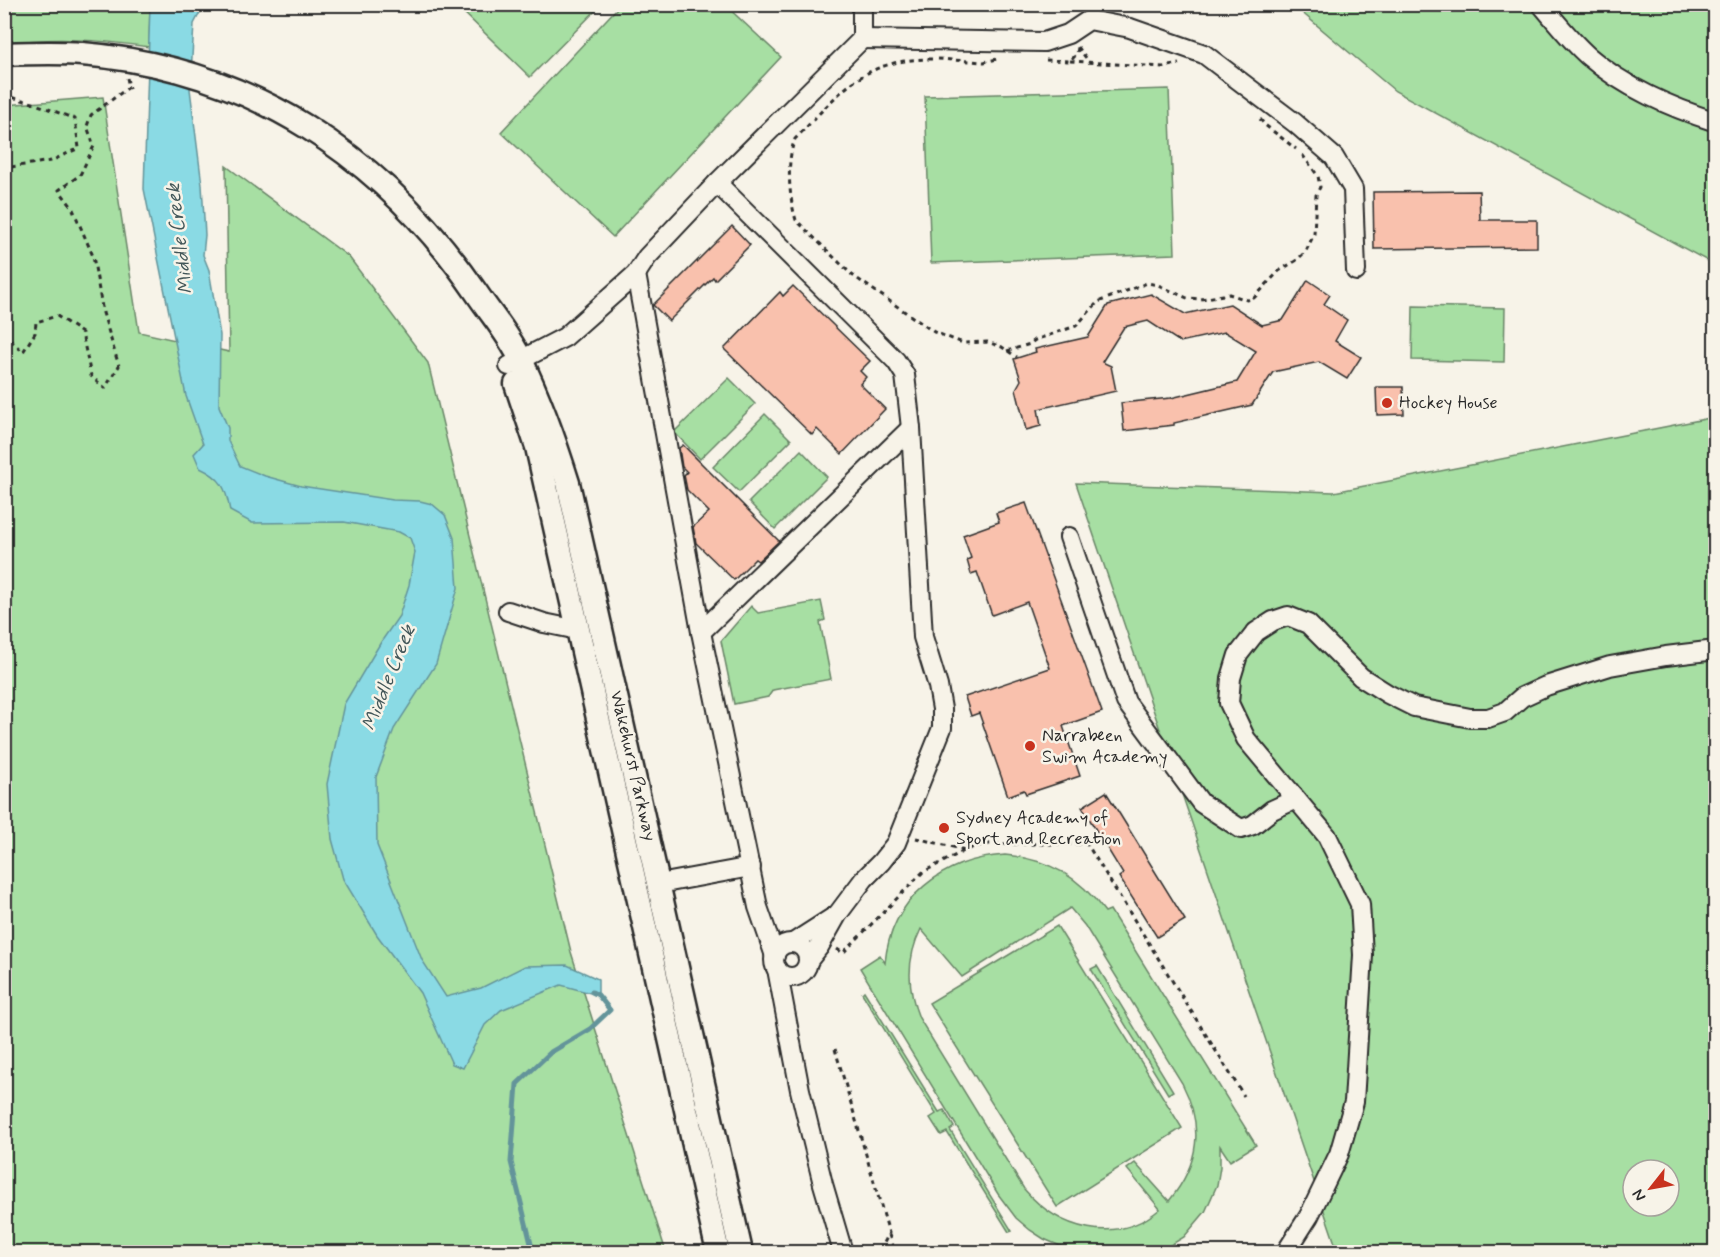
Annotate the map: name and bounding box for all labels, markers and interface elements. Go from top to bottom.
water label: Middle Creek [160,180,200,296]
place label: Hockey House [1399,391,1498,415]
marker: Hockey House [1380,396,1394,410]
water label: Middle Creek [356,620,423,735]
street label: Wakehurst Parkway [604,688,662,844]
place label: Narrabeen Swim Academy [1042,724,1167,769]
marker: Narrabeen Swim Academy [1023,739,1037,753]
place label: Sydney Academy of Sport and Recreation [956,806,1121,851]
marker: Sydney Academy of Sport and Recreation [937,821,951,835]
north arrow [1621,1158,1681,1218]
text: N [1628,1185,1651,1205]

